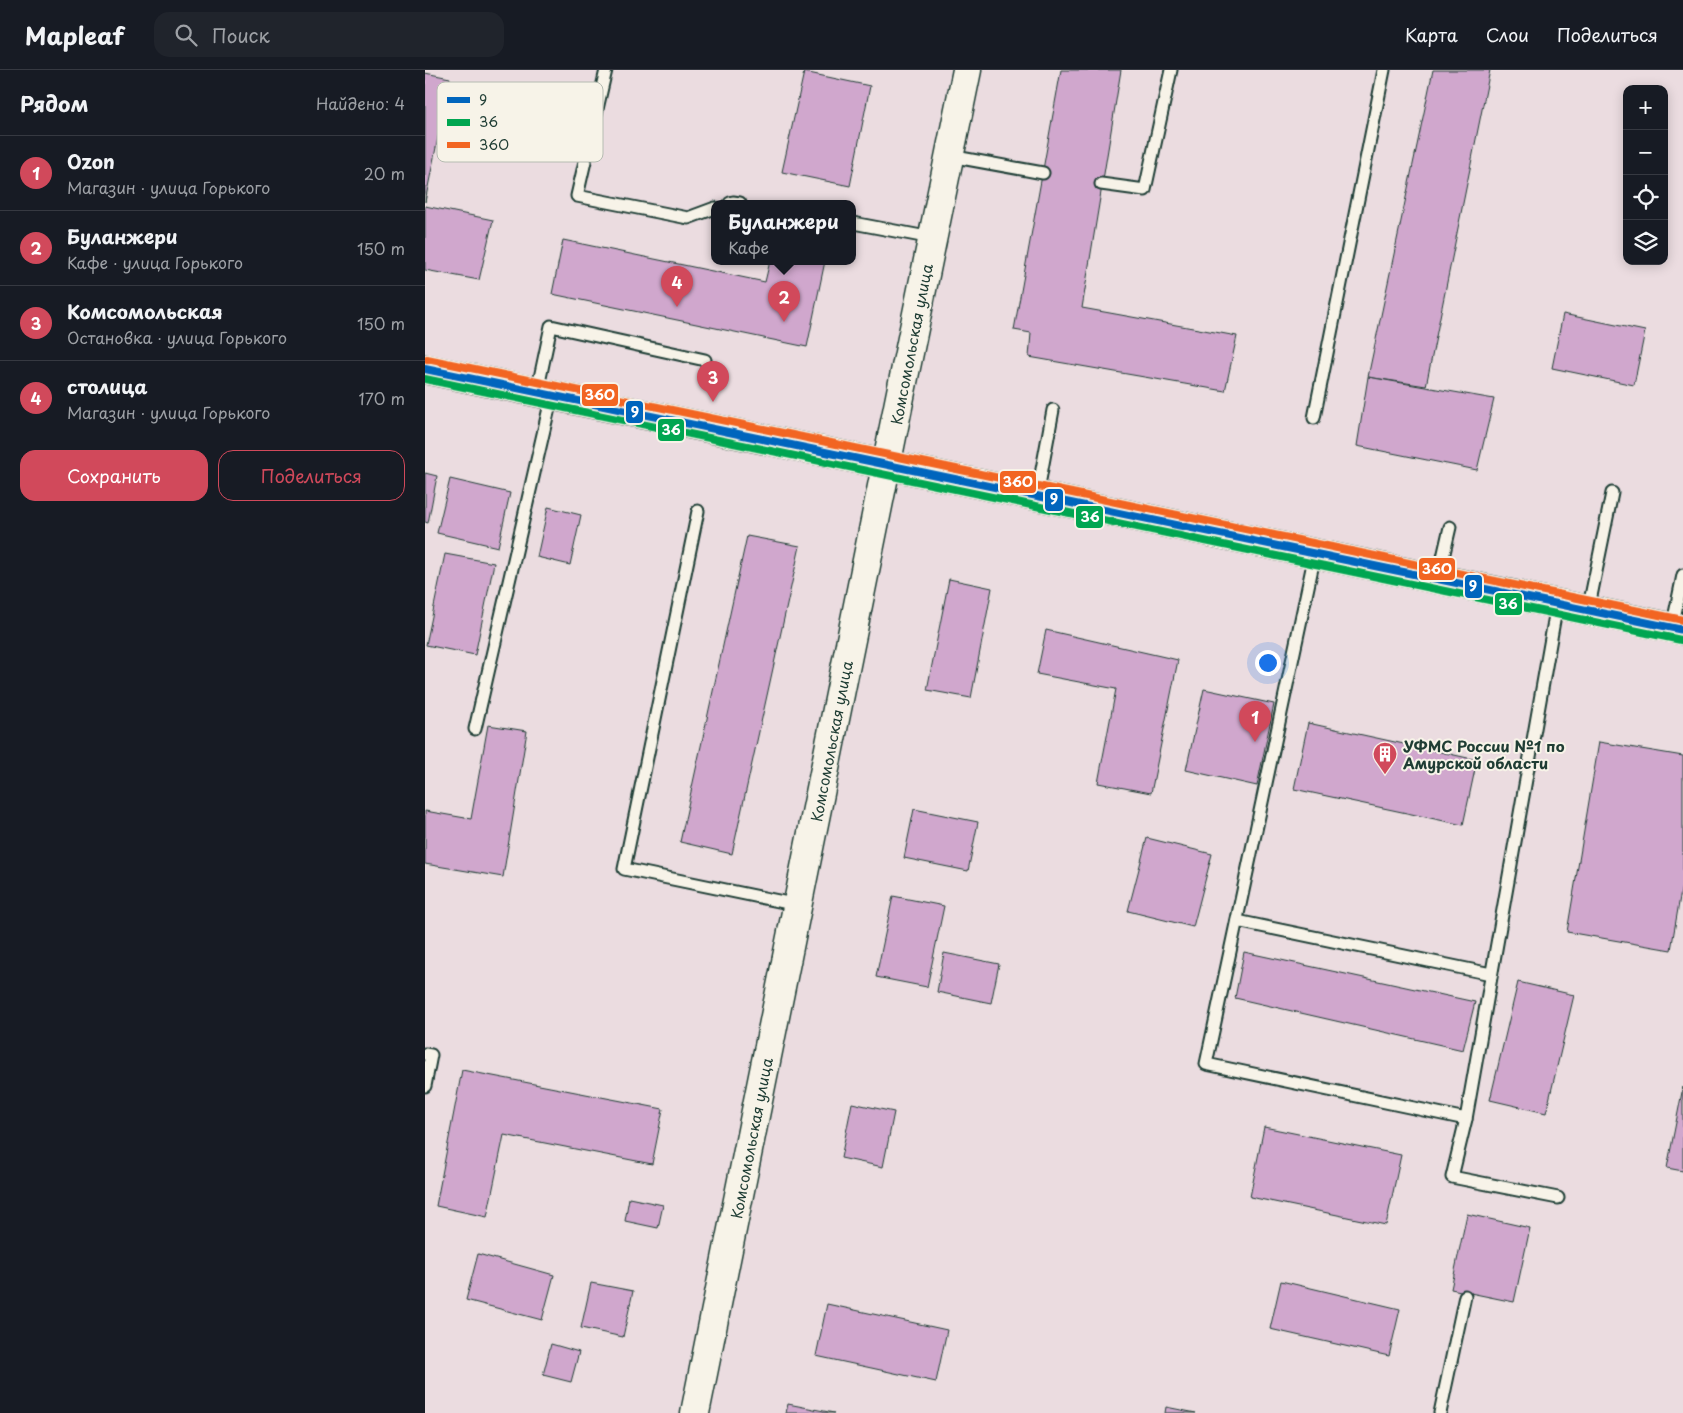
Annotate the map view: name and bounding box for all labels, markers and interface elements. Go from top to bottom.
search box [154,12,504,57]
text: Mapleaf [25,17,124,53]
icon: search [172,21,200,49]
text: Поиск [212,21,270,49]
text: Карта [1405,21,1458,48]
text: Слои [1486,21,1529,48]
text: Поделиться [1557,21,1658,48]
legend [437,82,603,162]
map controls [1623,85,1668,265]
button: + [1623,85,1668,130]
text: Рядом [20,87,88,119]
text: 9 [479,89,487,110]
text: Найдено: 4 [316,91,405,115]
text: 36 [479,111,498,132]
button: − [1623,130,1668,175]
text: 36О [479,134,509,155]
text: Ozon [67,147,115,175]
text: 1 [32,161,40,185]
text: 20 m [364,161,405,185]
text: Магазин · улица Горького [67,175,270,199]
button: locate [1623,175,1668,220]
popup [711,200,856,265]
text: Буланжери [728,207,839,235]
button: layers [1623,220,1668,265]
text: Буланжери [67,222,178,250]
text: Кафе [728,235,769,259]
text: 2 [30,236,42,260]
text: 150 m [357,236,405,260]
text: Кафе · улица Горького [67,250,243,274]
street label: Комсомольская улица [884,261,938,426]
pin: 4 [661,266,693,307]
pin: 2 [768,281,800,322]
text: Комсомольская [67,297,223,325]
text: 3 [31,311,41,335]
text: 150 m [357,311,405,335]
text: Остановка · улица Горького [67,325,287,349]
pin: 3 [697,361,729,402]
text: столица [67,372,147,400]
line badge: 36О [581,383,619,407]
text: 36О [585,384,615,405]
text: 4 [31,386,41,410]
text: 170 m [359,386,405,410]
text: Магазин · улица Горького [67,400,270,424]
line badge: 9 [625,400,644,424]
text: 9 [631,401,639,422]
line badge: 36 [657,418,685,442]
text: 36 [661,419,681,440]
button: Сохранить [20,450,208,501]
button: Поделиться [218,450,405,501]
line badge: 36О [999,470,1037,494]
text: 36О [1003,471,1033,492]
line badge: 9 [1044,488,1064,512]
text: 9 [1050,488,1058,509]
line badge: 36 [1075,505,1104,529]
text: 36 [1080,506,1100,527]
line badge: 36О [1418,557,1456,581]
text: 36О [1422,558,1452,579]
line badge: 9 [1464,574,1483,599]
text: 9 [1469,575,1477,596]
line badge: 36 [1494,592,1523,616]
text: 36 [1498,593,1518,614]
your location [1255,650,1281,676]
street label: Комсомольская улица [804,658,858,823]
pin: 1 [1239,701,1271,742]
place label: УФМС России №1 по Амурской области [1402,734,1565,774]
building icon: УФМС России №1 по Амурской области [1372,741,1398,775]
street label: Комсомольская улица [724,1055,778,1220]

